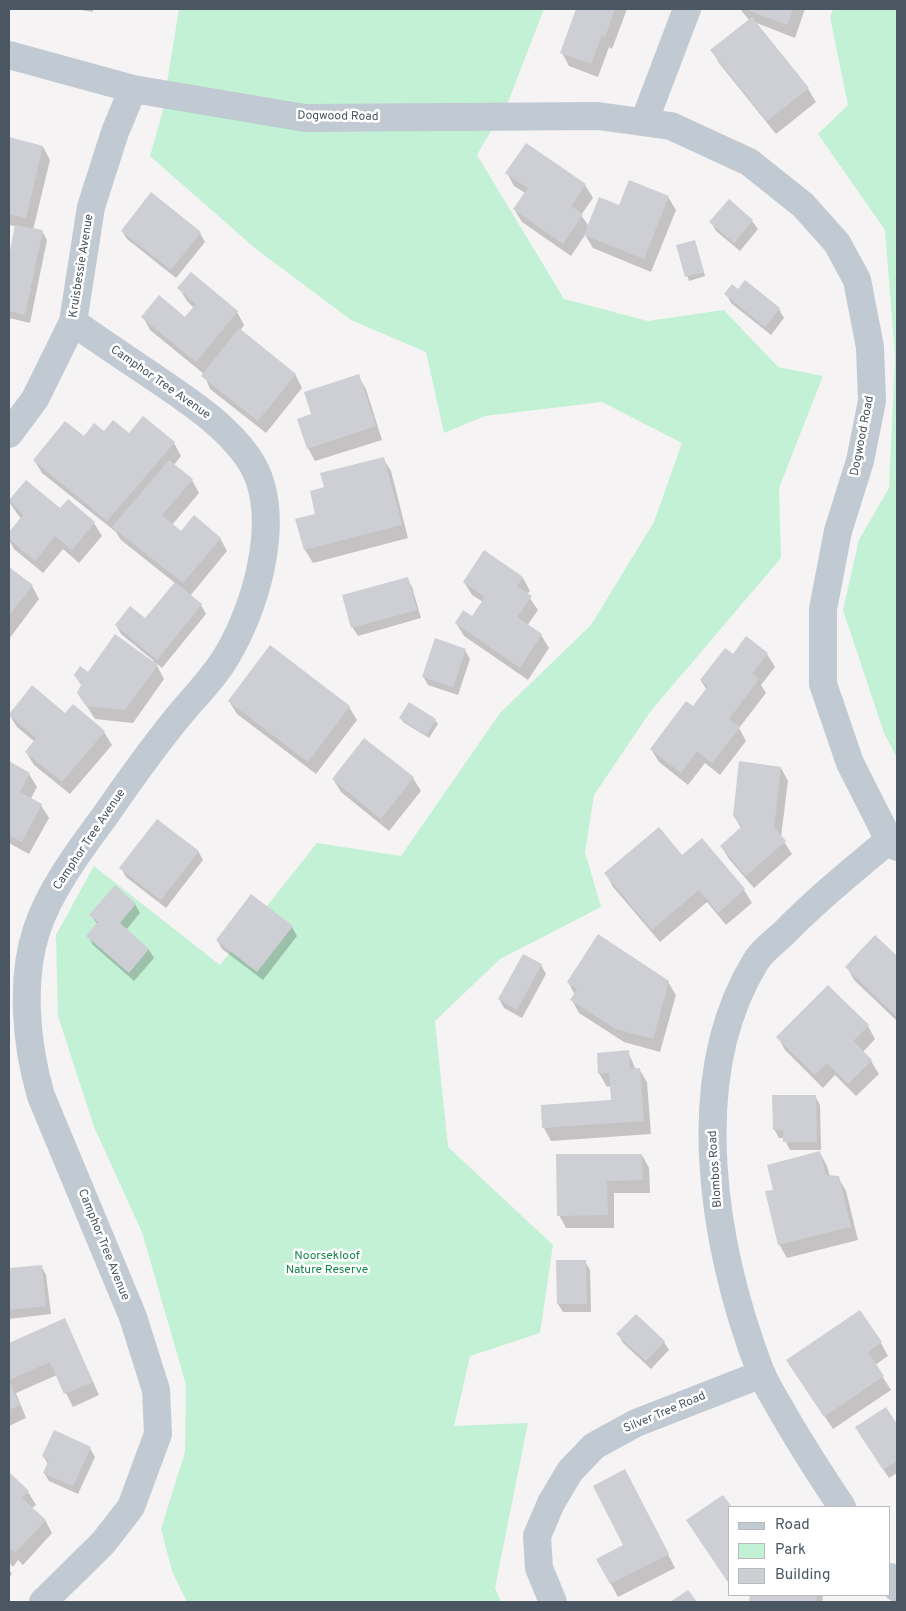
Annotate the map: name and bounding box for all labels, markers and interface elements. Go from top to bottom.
street label: Dogwood Road [297,109,379,125]
street label: Kruisbessie Avenue [67,213,97,319]
street label: Camphor Tree Avenue [107,343,213,423]
street label: Dogwood Road [848,395,878,477]
street label: Camphor Tree Avenue [51,787,129,893]
street label: Blombos Road [706,1130,726,1208]
street label: Camphor Tree Avenue [74,1187,132,1303]
park label: Noorsekloof Nature Reserve [286,1250,368,1278]
street label: Silver Tree Road [622,1389,708,1437]
legend [728,1506,891,1596]
text: Road [775,1516,810,1535]
text: Park [775,1541,806,1560]
text: Building [775,1566,830,1585]

